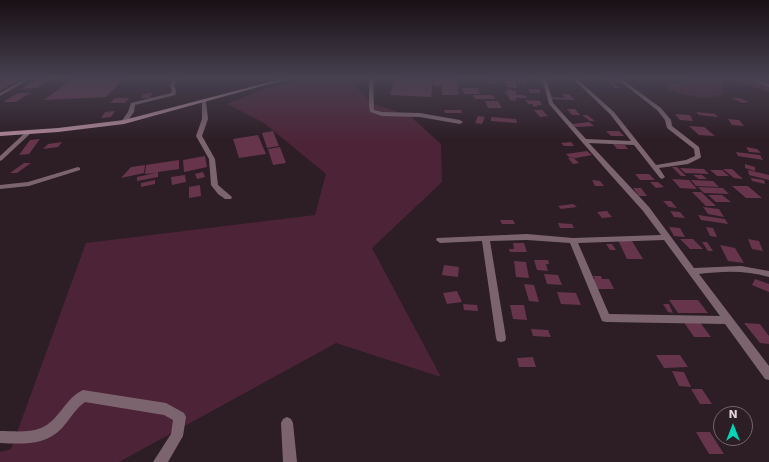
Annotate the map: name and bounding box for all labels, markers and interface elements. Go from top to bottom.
north arrow [713,406,753,446]
text: N [728,408,738,421]

